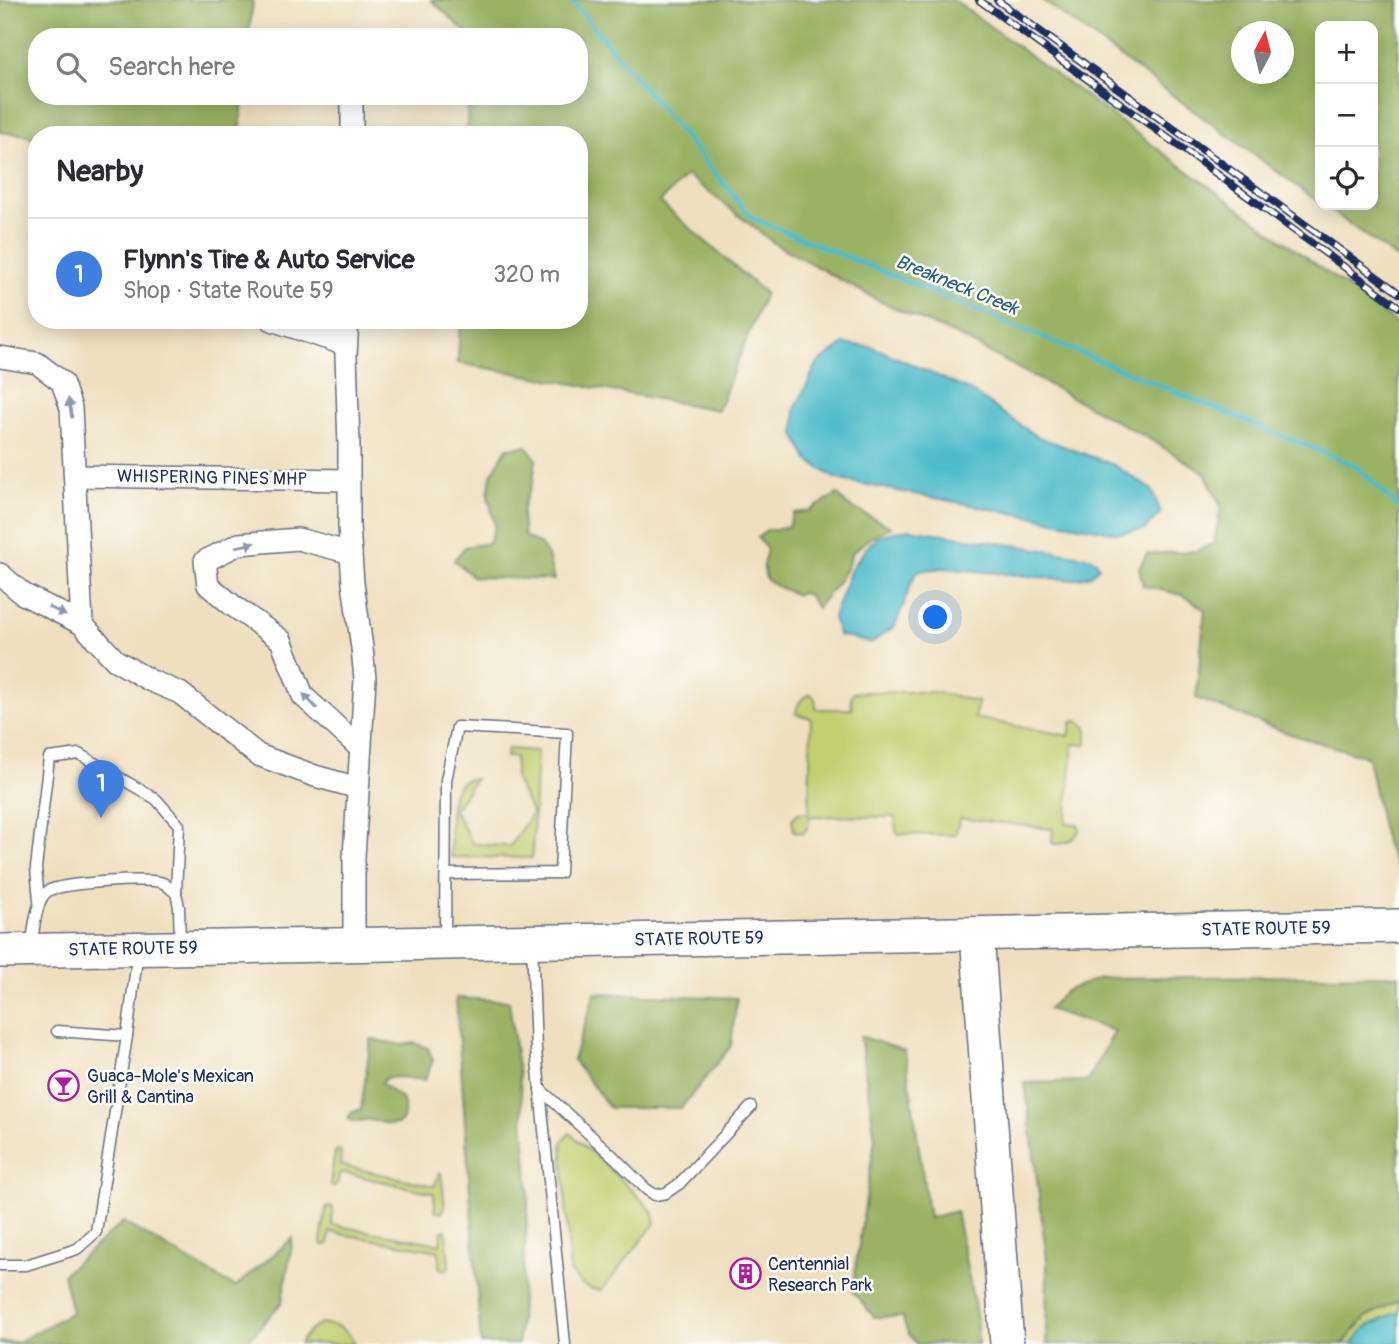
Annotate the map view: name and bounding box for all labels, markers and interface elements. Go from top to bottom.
north arrow [1231,21,1294,84]
map controls [1315,21,1378,210]
button: + [1315,21,1378,84]
search box [28,28,588,105]
icon: search [52,48,90,86]
text: Search here [108,51,235,83]
button: − [1315,84,1378,147]
button: locate [1315,147,1378,210]
text: Nearby [56,153,143,190]
text: Flynn's Tire & Auto Service [123,244,415,276]
water label: Breakneck Creek [892,250,1024,321]
text: 1 [75,260,84,289]
text: 320 m [493,260,560,289]
text: Shop · State Route 59 [123,276,333,305]
one-way arrow [64,397,75,419]
street label: WHISPERING PINES MHP [117,465,307,491]
one-way arrow [234,539,256,550]
your location [918,600,952,634]
one-way arrow [47,606,67,617]
one-way arrow [302,692,318,710]
pin: 1 [78,760,124,818]
street label: STATE ROUTE 59 [1201,916,1331,942]
street label: STATE ROUTE 59 [634,926,764,952]
street label: STATE ROUTE 59 [68,936,198,962]
place label: Guaca-Mole's Mexican Grill & Cantina [87,1065,254,1109]
bar icon: Guaca-Mole's Mexican Grill & Cantina [47,1069,81,1103]
place label: Centennial Research Park [768,1253,873,1297]
building icon: Centennial Research Park [728,1257,762,1291]

